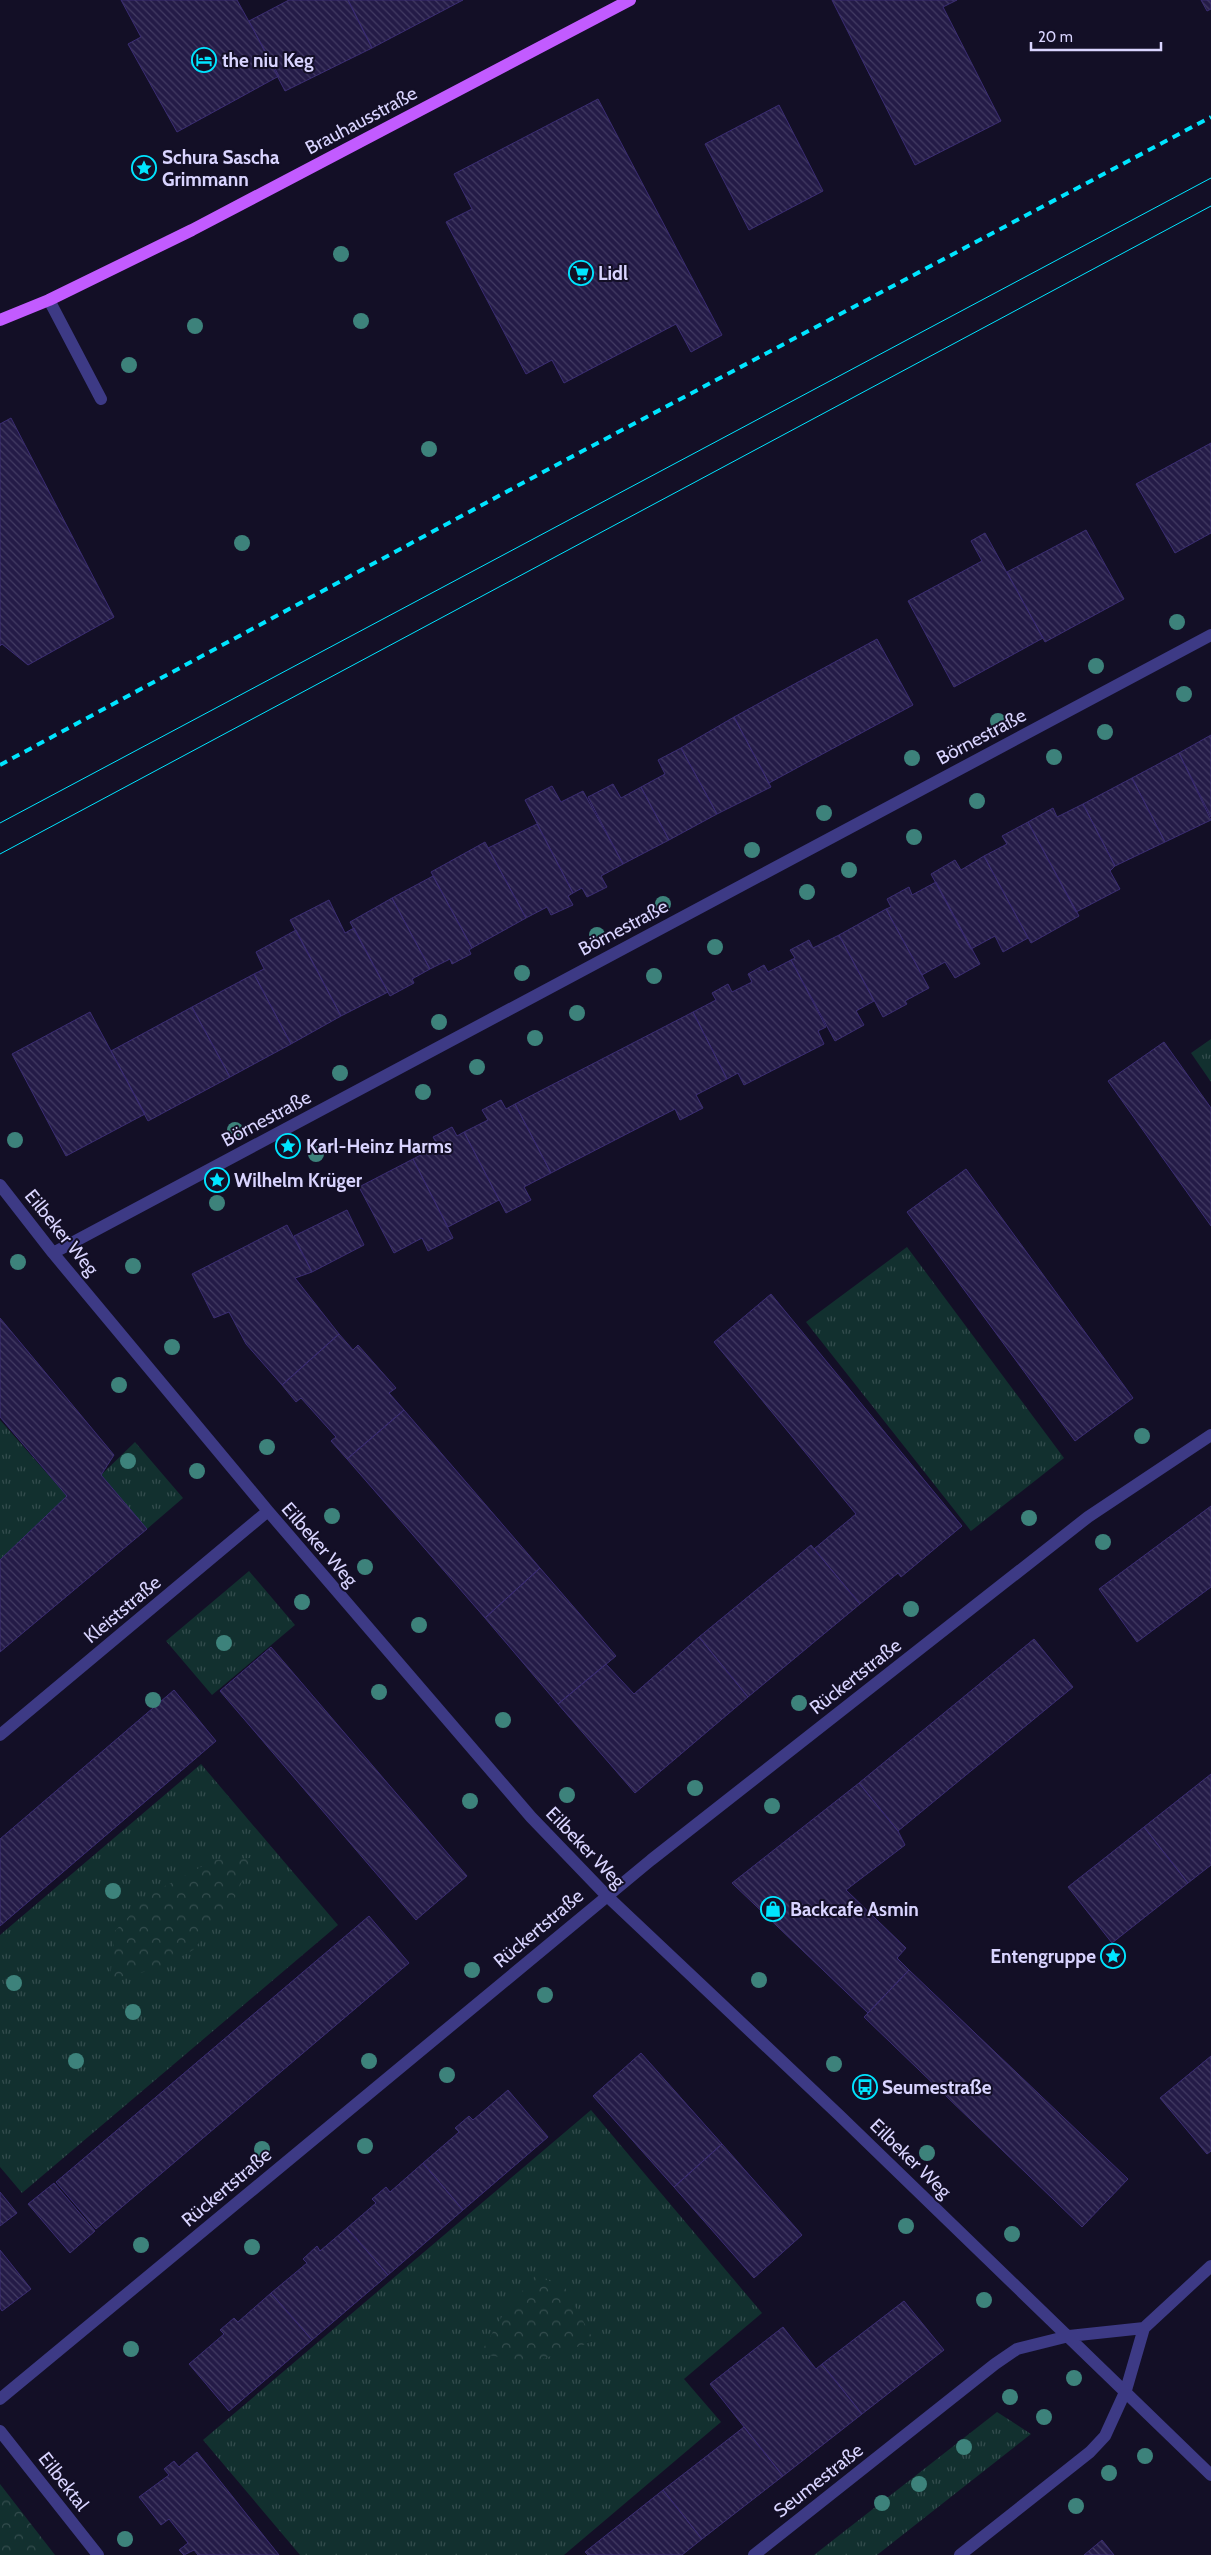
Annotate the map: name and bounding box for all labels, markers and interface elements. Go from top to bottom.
scale bar [1031,20,1161,52]
text: 20 m [1038,28,1073,46]
hotel icon: the niu Keg [191,47,217,73]
place label: the niu Keg [222,49,314,72]
street label: Brauhausstraße [301,81,421,160]
place label: Schura Sascha Grimmann [162,146,280,191]
place icon: Schura Sascha Grimmann [131,155,157,181]
supermarket icon: Lidl [568,260,594,286]
place label: Lidl [598,262,628,285]
street label: Börnestraße [933,703,1030,770]
street label: Börnestraße [575,894,672,961]
street label: Börnestraße [218,1085,315,1152]
place icon: Karl-Heinz Harms [275,1133,301,1159]
place label: Karl-Heinz Harms [306,1135,452,1158]
place icon: Wilhelm Krüger [204,1167,230,1193]
place label: Wilhelm Krüger [234,1169,363,1192]
street label: Eilbeker Weg [20,1185,104,1280]
street label: Eilbeker Weg [277,1497,363,1592]
street label: Kleiststraße [79,1571,166,1648]
street label: Rückertstraße [805,1633,906,1719]
street label: Eilbeker Weg [541,1802,630,1893]
street label: Rückertstraße [489,1884,588,1973]
shop icon: Backcafe Asmin [760,1896,786,1922]
place label: Backcafe Asmin [790,1898,919,1921]
place icon: Entengruppe [1100,1943,1126,1969]
place label: Entengruppe [990,1945,1096,1968]
bus stop icon: Seumestraße [852,2074,878,2100]
place label: Seumestraße [882,2076,992,2099]
street label: Eilbeker Weg [865,2114,957,2203]
street label: Rückertstraße [177,2143,276,2232]
street label: Seumestraße [769,2438,868,2522]
street label: Eilbektal [34,2447,94,2516]

